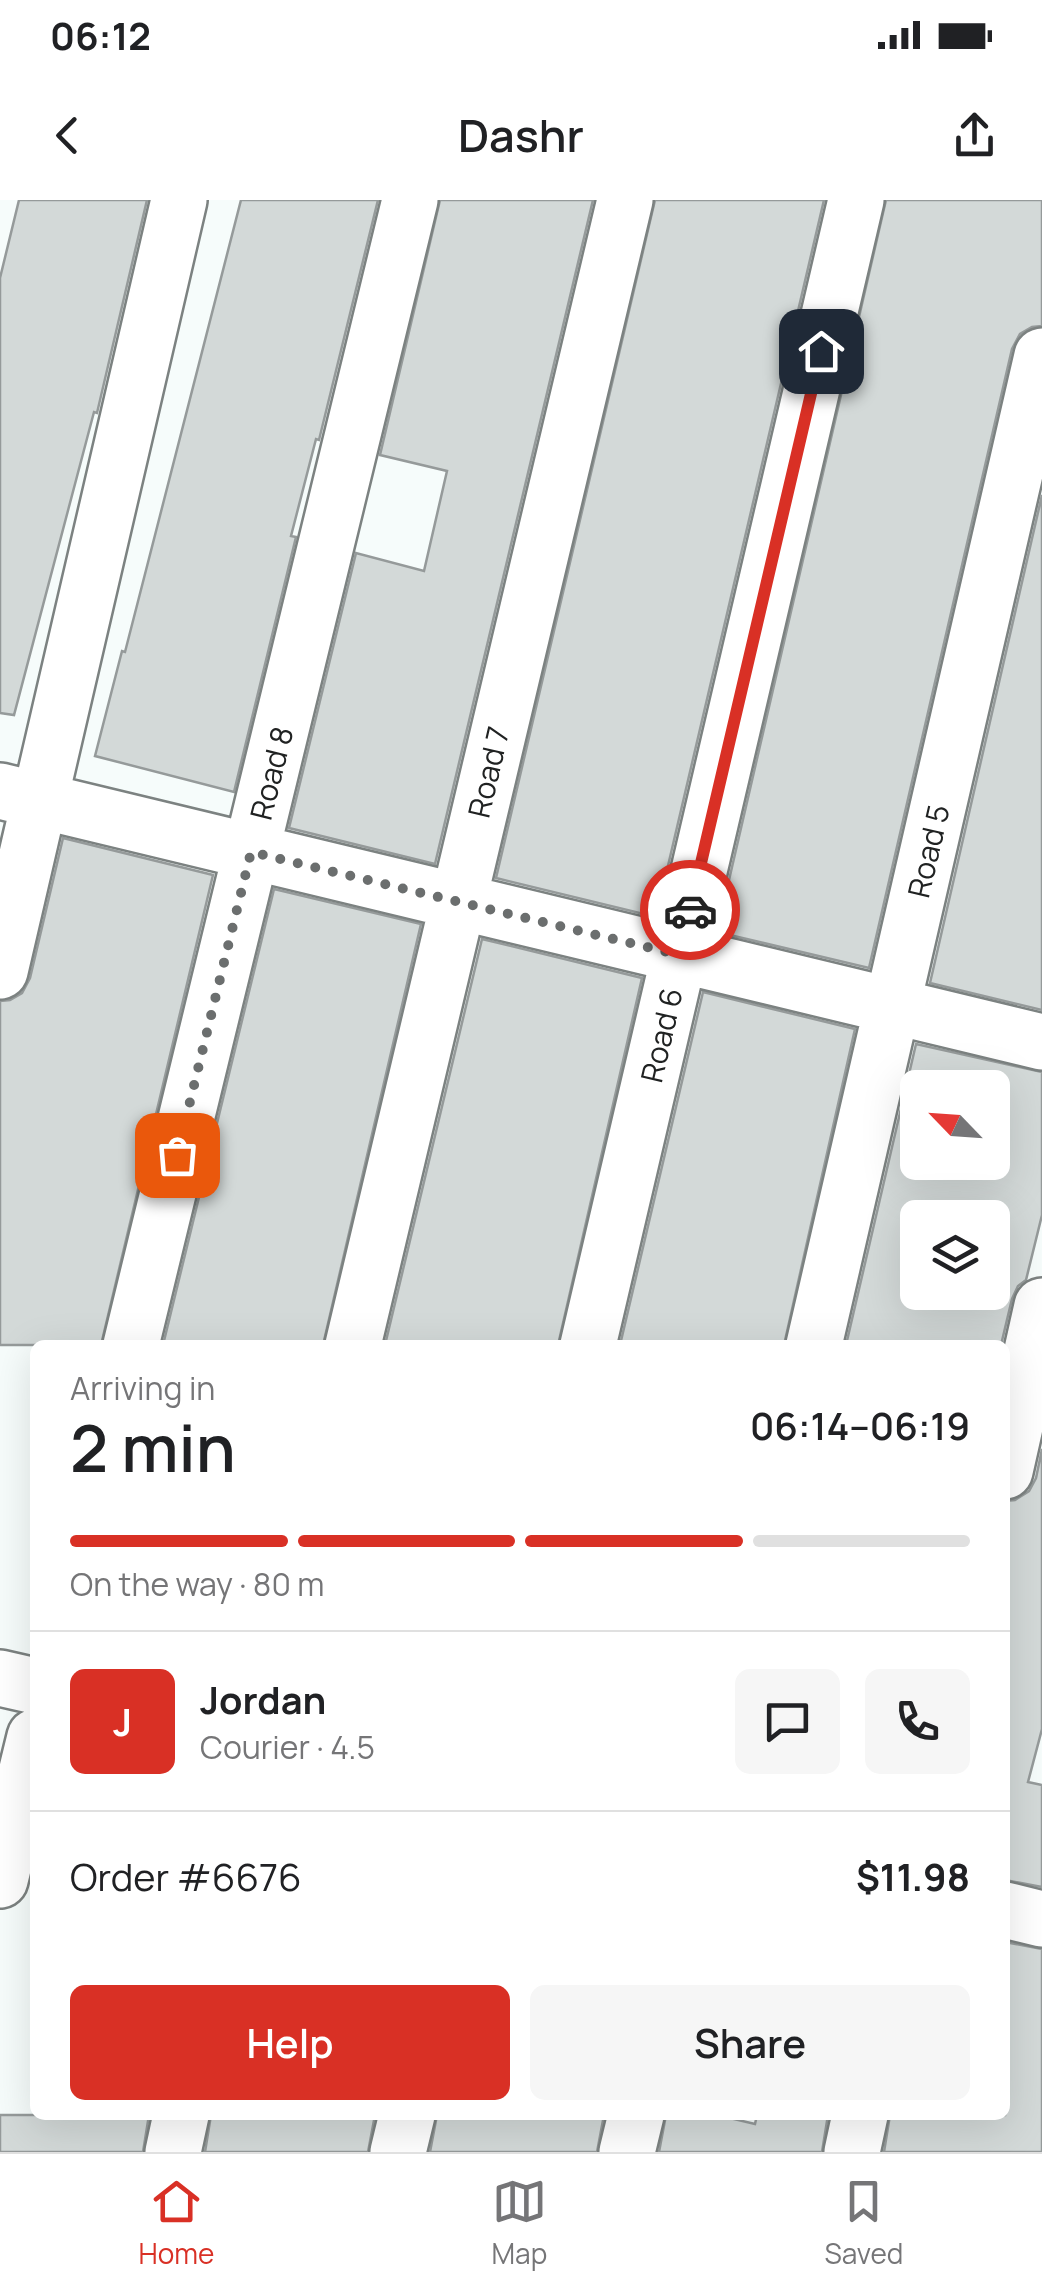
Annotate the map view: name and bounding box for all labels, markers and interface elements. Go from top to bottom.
text: 06:12 [50,9,151,61]
text: Dashr [458,104,584,166]
icon: back [40,108,95,163]
icon: share [947,108,1002,163]
pin [779,309,864,394]
icon: home [794,324,849,379]
street label: Road 8 [240,722,302,824]
street label: Road 7 [458,722,518,822]
street label: Road 5 [897,800,959,902]
courier [640,860,740,960]
icon: car [663,883,718,938]
street label: Road 6 [630,984,692,1086]
north arrow [900,1070,1010,1180]
map controls [900,1070,1010,1310]
pin [135,1113,220,1198]
icon: bag [150,1128,205,1183]
button: layers [900,1200,1010,1310]
text: Arriving in [70,1366,215,1410]
text: 06:14–06:19 [750,1399,970,1451]
text: 2 min [70,1403,236,1492]
text: On the way · 80 m [70,1562,324,1606]
button: chat [735,1669,840,1774]
button: phone [865,1669,970,1774]
text: Jordan [200,1673,326,1725]
text: J [113,1695,132,1747]
text: Courier · 4.5 [200,1725,375,1769]
text: Order #6676 [70,1850,302,1902]
text: $11.98 [856,1850,970,1902]
button: Help [70,1985,510,2100]
button: Share [530,1985,970,2100]
tab: Home [139,2174,214,2272]
tab: Map [492,2174,547,2272]
tab: Saved [824,2174,903,2272]

